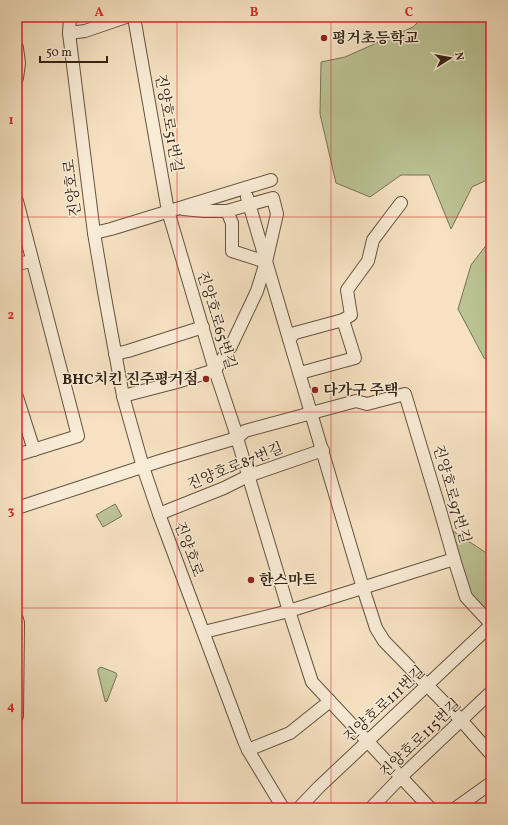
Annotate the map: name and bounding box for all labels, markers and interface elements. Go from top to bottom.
text: A [94,4,104,22]
text: B [250,4,259,22]
text: C [405,4,413,22]
place label: 평거초등학교 [332,29,419,50]
marker: 평거초등학교 [319,33,329,43]
scale bar [40,38,107,64]
north arrow [430,38,470,78]
text: 50 m [46,45,72,61]
text: N [450,51,466,62]
street label: 진양호로51번길 [149,72,187,174]
text: 1 [8,112,14,130]
street label: 진양호로 [59,157,87,218]
street label: 진양호로65번길 [191,269,240,372]
text: 2 [8,307,15,325]
place label: BHC치킨 진주평거점 [62,370,198,391]
marker: BHC치킨 진주평거점 [201,374,211,384]
place label: 다가구 주택 [323,381,398,402]
marker: 다가구 주택 [310,385,320,395]
street label: 진양호로87번길 [184,439,287,496]
street label: 진양호로97번길 [426,442,475,546]
text: 3 [8,503,15,521]
street label: 진양호로 [168,519,208,581]
place label: 한스마트 [259,571,317,592]
marker: 한스마트 [246,575,256,585]
street label: 진양호로111번길 [340,662,430,748]
street label: 진양호로115번길 [376,695,466,783]
text: 4 [7,698,15,716]

